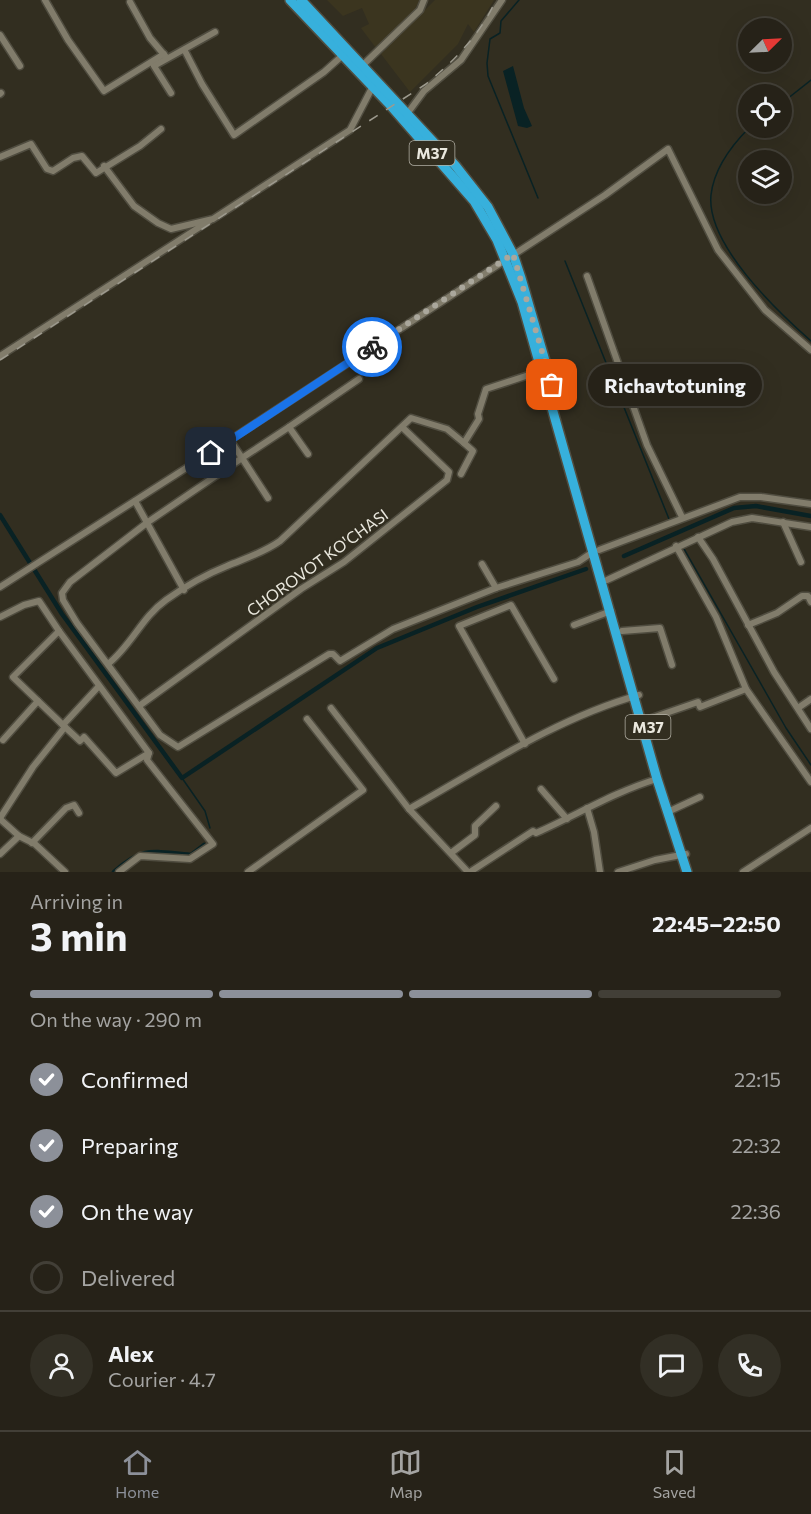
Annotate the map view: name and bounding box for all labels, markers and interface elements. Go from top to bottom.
north arrow [738,18,792,72]
map controls [738,18,792,204]
button: locate [738,84,792,138]
road number: M37 [410,141,454,165]
button: layers [738,150,792,204]
courier [342,317,402,377]
icon: bike [356,331,389,364]
pin [526,359,577,410]
callout: Richavtotuning [588,364,762,406]
icon: bag [535,368,568,401]
text: Richavtotuning [604,373,746,397]
pin [185,427,236,478]
icon: home [194,436,227,469]
street label: CHOROVOT KO'CHASI [243,504,391,620]
road number: M37 [626,715,670,739]
text: Arriving in [30,889,123,913]
text: 22:45–22:50 [652,910,781,937]
text: 3 min [30,911,128,959]
text: On the way · 290 m [30,1007,202,1031]
icon: check [30,1063,63,1096]
text: Confirmed [81,1066,188,1093]
text: 22:15 [734,1067,781,1091]
icon: check [30,1129,63,1162]
text: Preparing [81,1132,178,1159]
text: 22:32 [732,1133,781,1157]
icon: check [30,1195,63,1228]
text: On the way [81,1198,193,1225]
text: 22:36 [731,1199,781,1223]
text: Delivered [81,1264,175,1291]
button: person [30,1334,93,1397]
button: chat [640,1334,703,1397]
button: phone [718,1334,781,1397]
text: Alex [108,1340,154,1367]
text: Courier · 4.7 [108,1367,216,1391]
tab: Home [115,1446,159,1501]
tab: Map [389,1446,422,1501]
tab: Saved [653,1446,696,1501]

